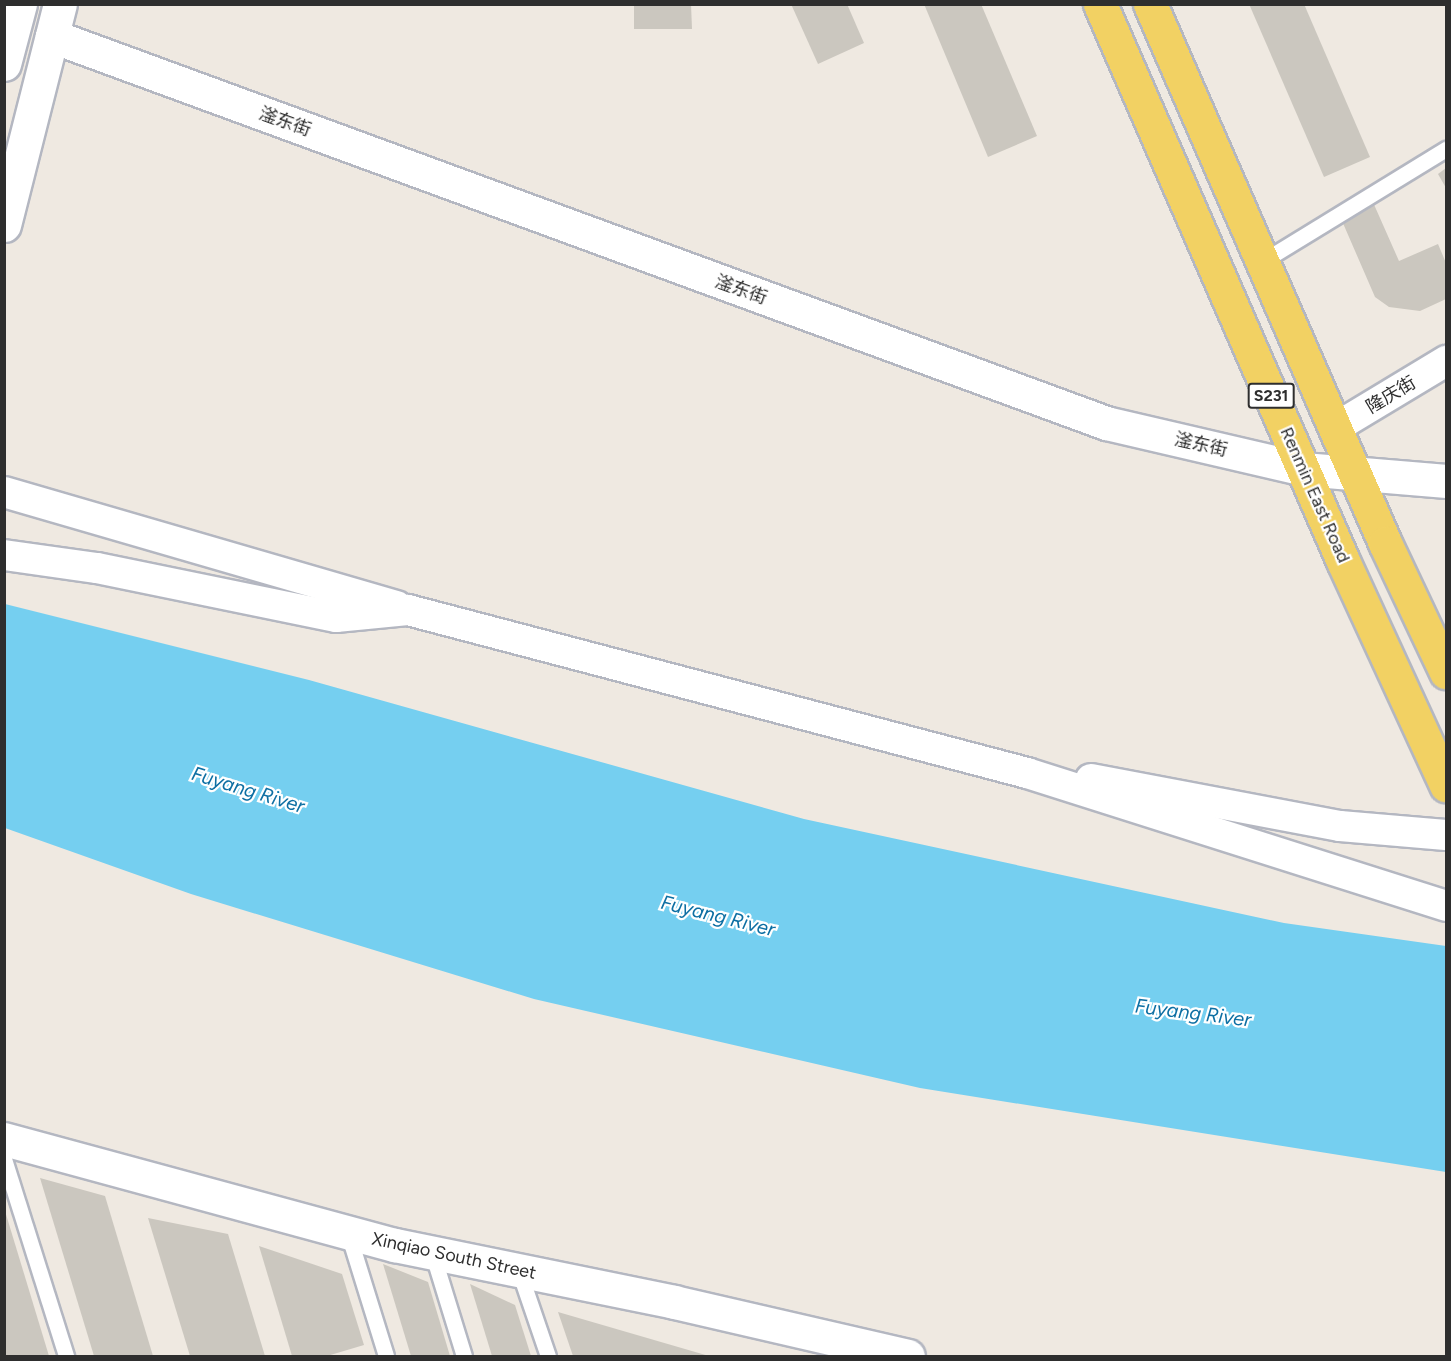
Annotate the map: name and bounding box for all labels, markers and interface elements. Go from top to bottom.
street label: 滏东街 [256,103,314,141]
street label: 滏东街 [712,271,770,309]
street label: 隆庆街 [1362,372,1420,418]
road number: S231 [1247,383,1295,409]
street label: Renmin East Road [1275,424,1355,566]
street label: 滏东街 [1172,428,1230,462]
water label: Fuyang River [189,761,307,819]
water label: Fuyang River [658,890,778,942]
water label: Fuyang River [1134,994,1252,1032]
street label: Xinqiao South Street [370,1228,538,1284]

